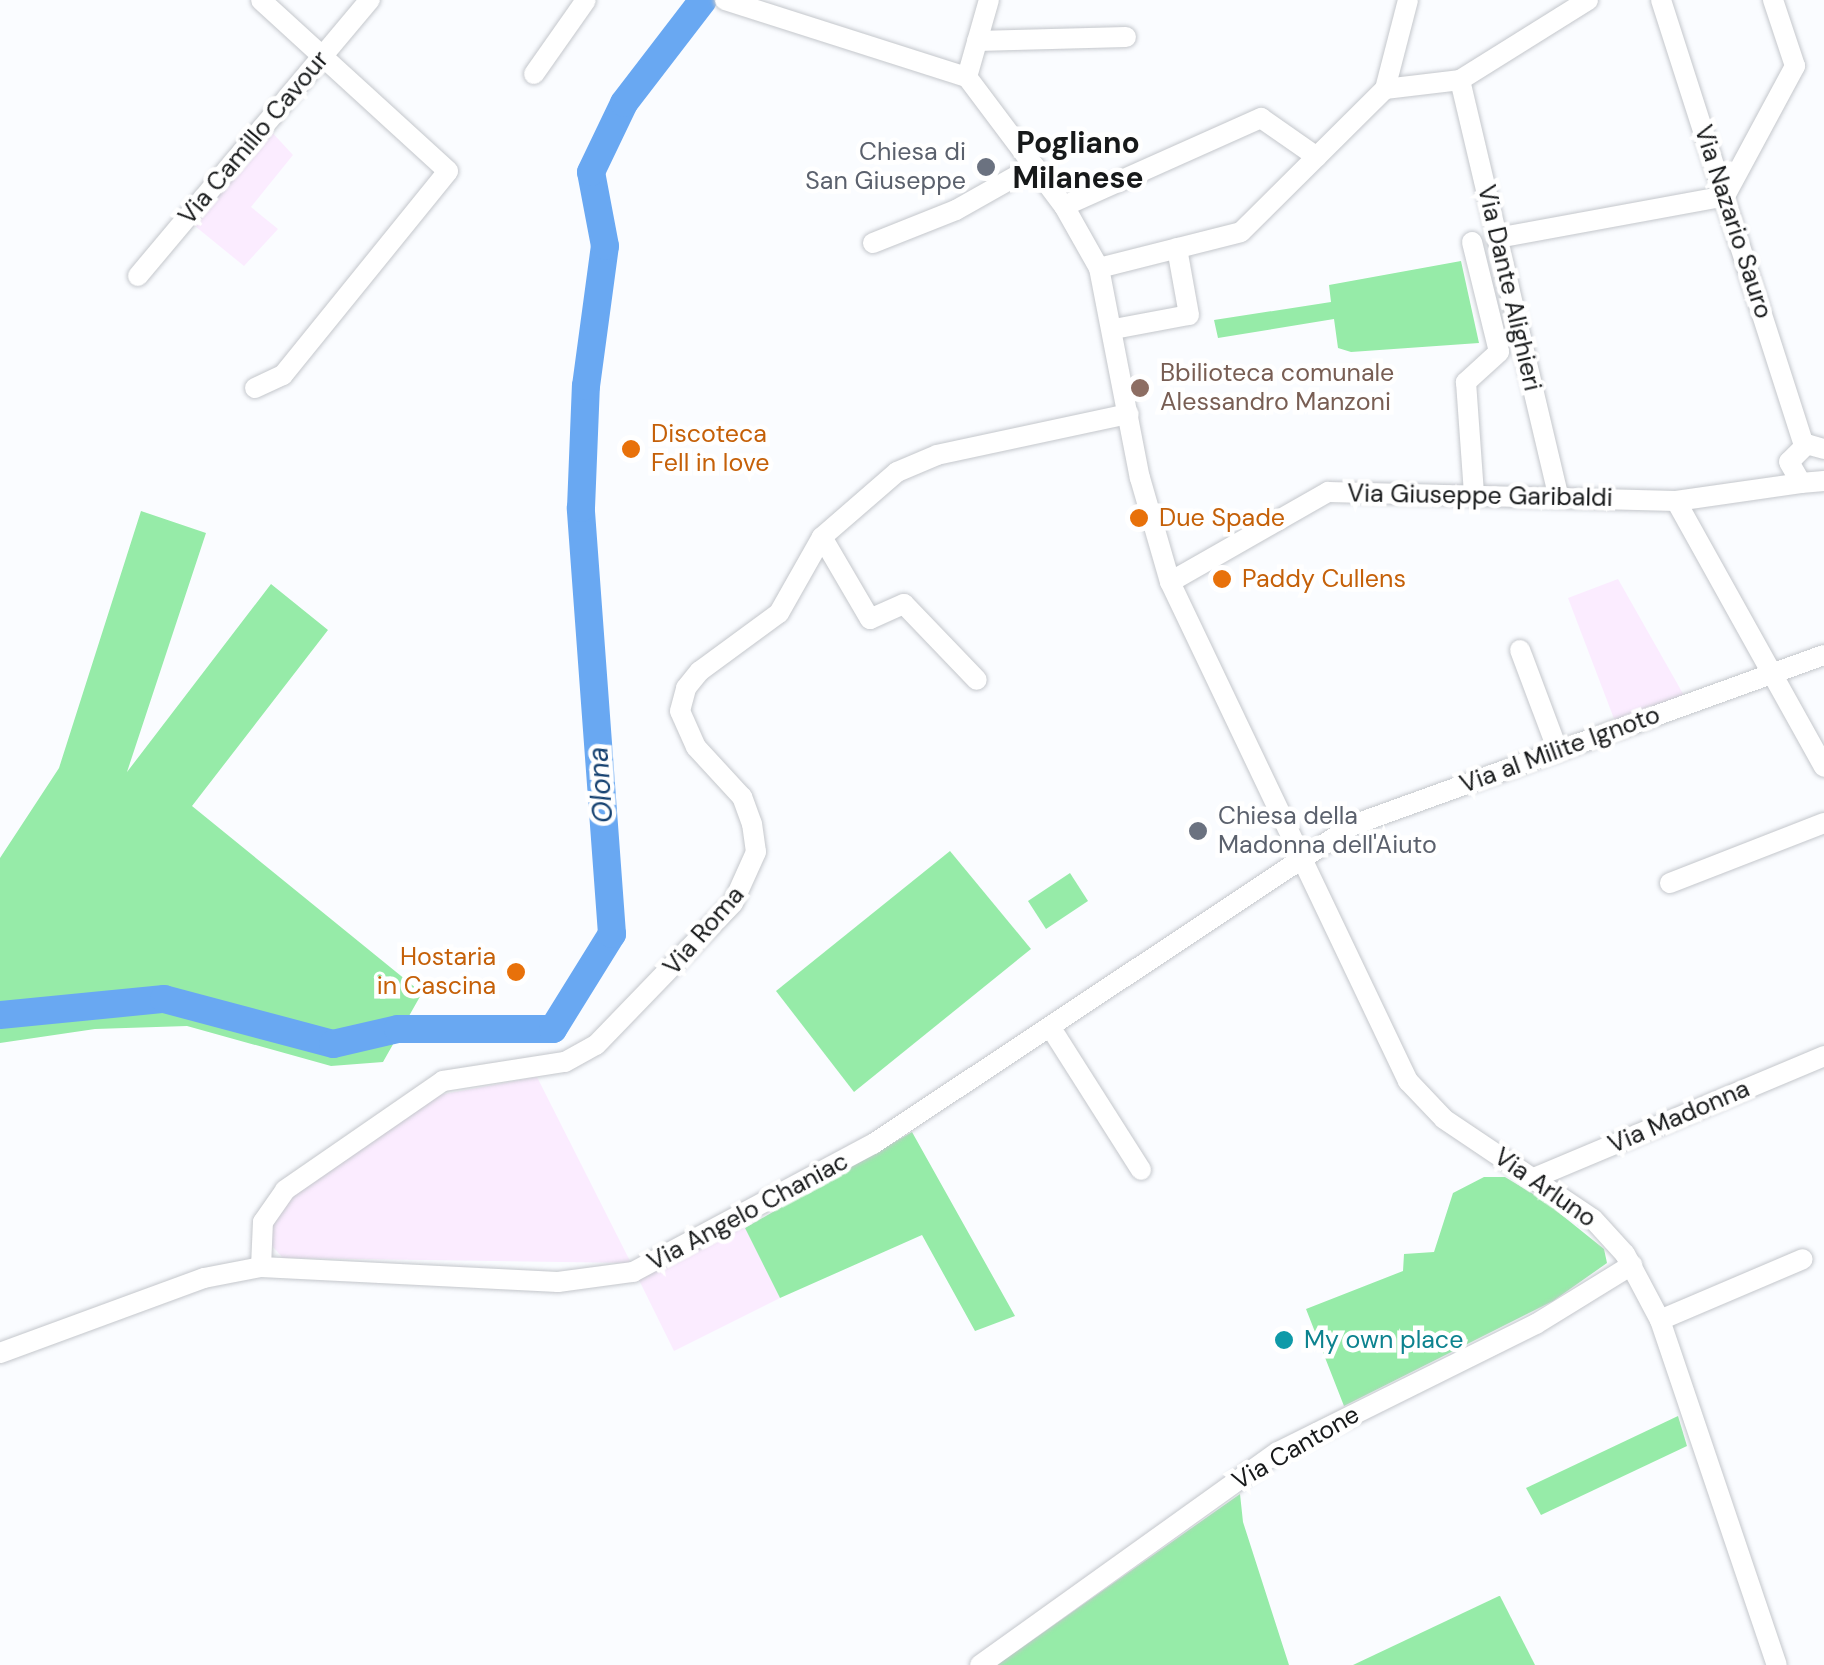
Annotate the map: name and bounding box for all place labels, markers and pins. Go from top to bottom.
place label: Chiesa di San Giuseppe [805,138,966,197]
marker: Chiesa di San Giuseppe [975,156,997,178]
place label: Bbilioteca comunale Alessandro Manzoni [1160,359,1394,418]
marker: Bbilioteca comunale Alessandro Manzoni [1129,377,1151,399]
place label: Discoteca Fell in love [651,420,769,479]
marker: Discoteca Fell in love [620,438,642,460]
place label: Due Spade [1159,503,1285,533]
marker: Due Spade [1128,507,1150,529]
place label: Paddy Cullens [1242,564,1406,594]
marker: Paddy Cullens [1211,568,1233,590]
place label: Chiesa della Madonna dell'Aiuto [1218,802,1437,861]
marker: Chiesa della Madonna dell'Aiuto [1187,820,1209,842]
place label: Hostaria in Cascina [377,943,496,1002]
marker: Hostaria in Cascina [505,961,527,983]
place label: My own place [1304,1325,1463,1355]
marker: My own place [1273,1329,1295,1351]

